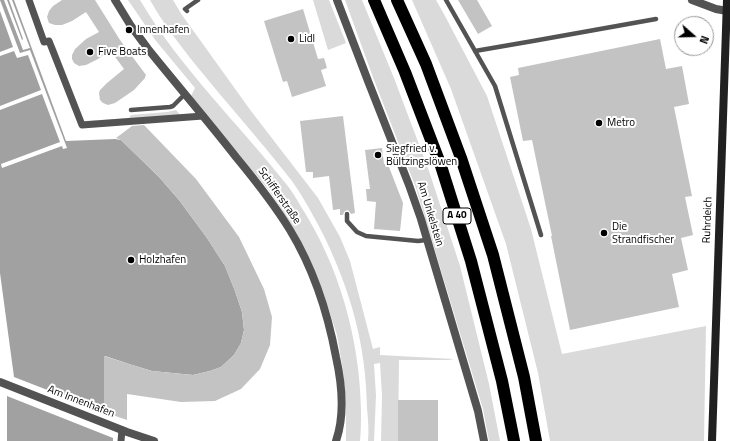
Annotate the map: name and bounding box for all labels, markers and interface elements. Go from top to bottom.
north arrow [674,16,714,56]
place label: Innenhafen [137,23,189,37]
marker: Innenhafen [124,25,134,35]
place label: Lidl [299,32,315,46]
text: N [696,33,713,46]
marker: Lidl [286,34,296,44]
place label: Five Boats [98,45,146,59]
marker: Five Boats [85,47,95,57]
place label: Metro [607,116,635,130]
marker: Metro [594,118,604,128]
place label: Siegfried v. Bültzingslöwen [386,142,457,168]
marker: Siegfried v. Bültzingslöwen [373,150,383,160]
street label: Schifferstraße [255,165,303,227]
street label: Am Unkelstein [414,180,446,248]
street label: Ruhrdeich [701,196,715,244]
road number: A 40 [443,208,471,224]
place label: Die Strandfischer [612,220,674,246]
marker: Die Strandfischer [599,228,609,238]
place label: Holzhafen [139,253,186,267]
marker: Holzhafen [126,255,136,265]
street label: Am Innenhafen [46,383,116,421]

